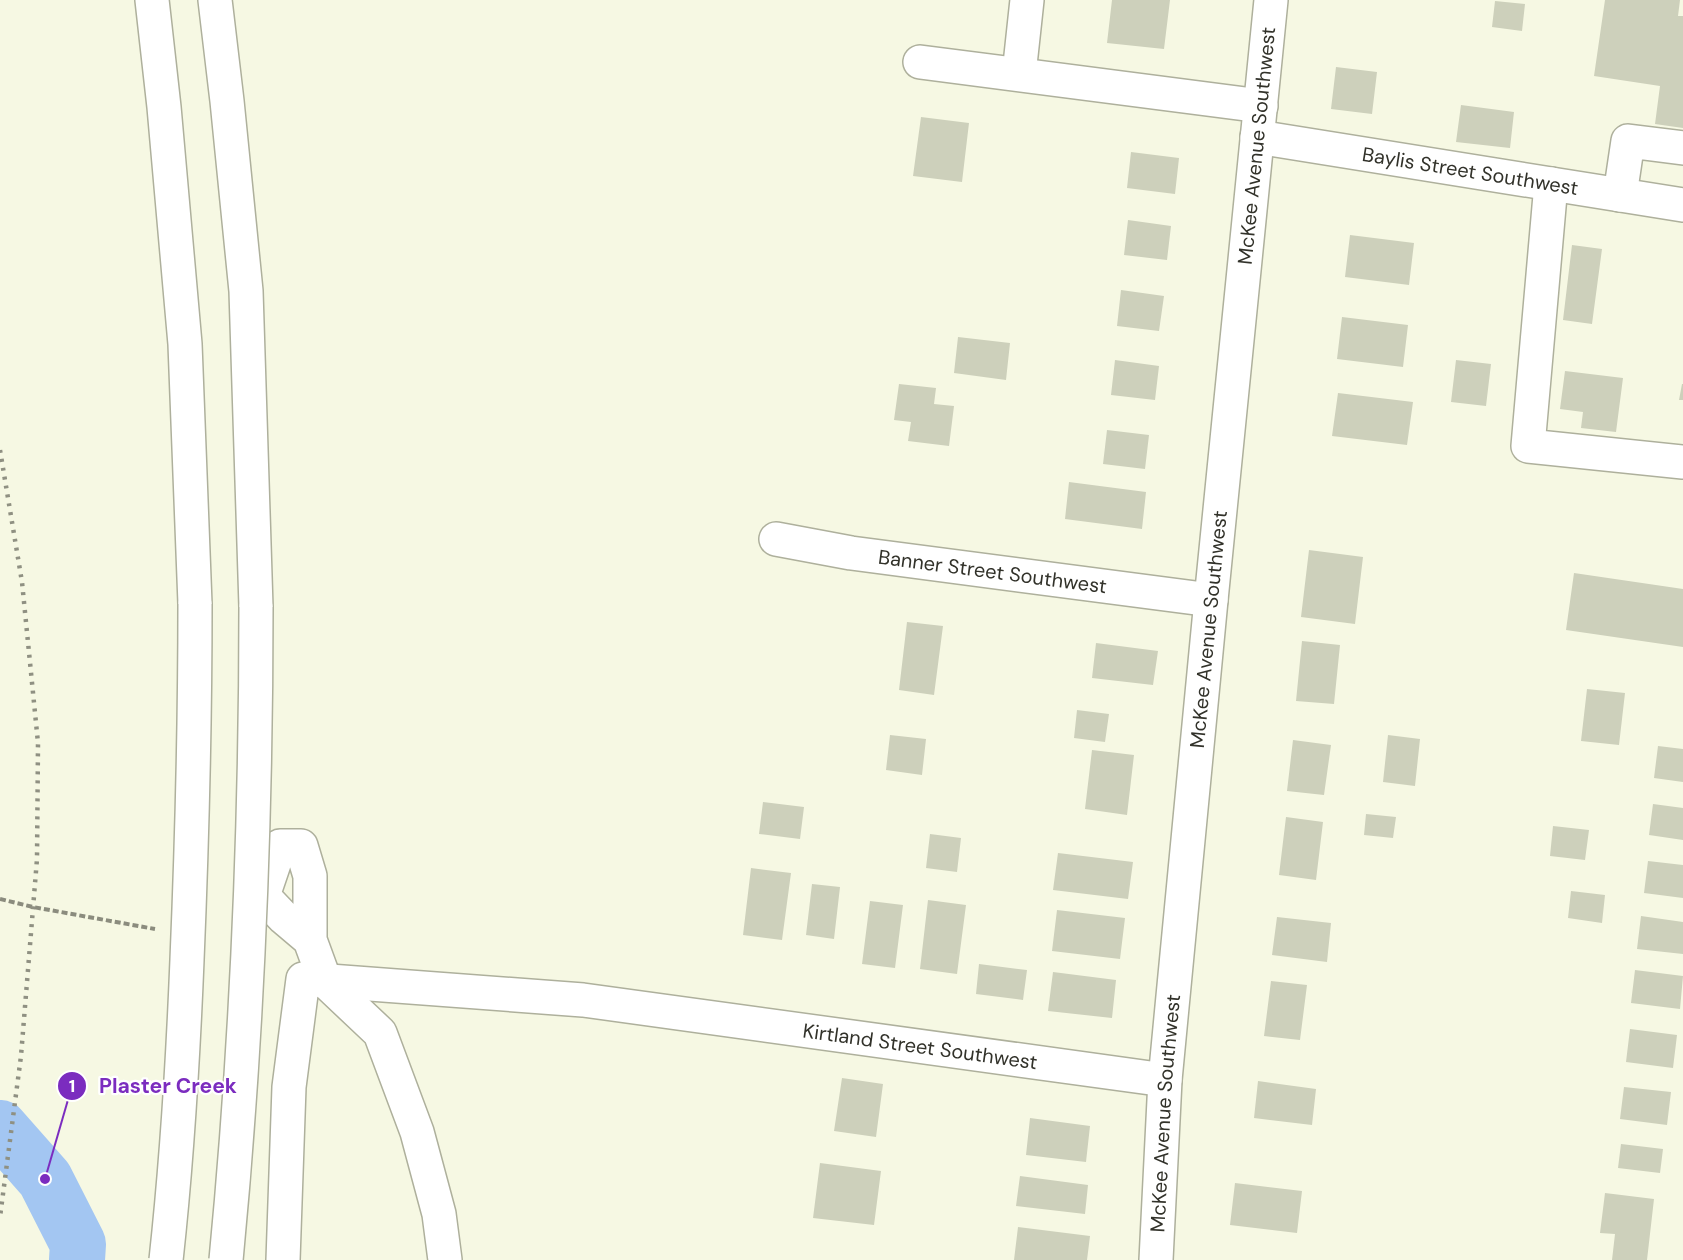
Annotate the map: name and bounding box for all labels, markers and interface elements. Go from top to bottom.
street label: McKee Avenue Southwest [1232,25,1281,266]
street label: Baylis Street Southwest [1360,141,1580,201]
street label: McKee Avenue Southwest [1184,509,1233,749]
street label: Banner Street Southwest [877,544,1108,599]
street label: McKee Avenue Southwest [1144,993,1186,1233]
street label: Kirtland Street Southwest [801,1017,1039,1075]
callout: Plaster Creek [57,1066,249,1105]
text: Plaster Creek [99,1072,237,1100]
text: 1 [69,1074,75,1098]

